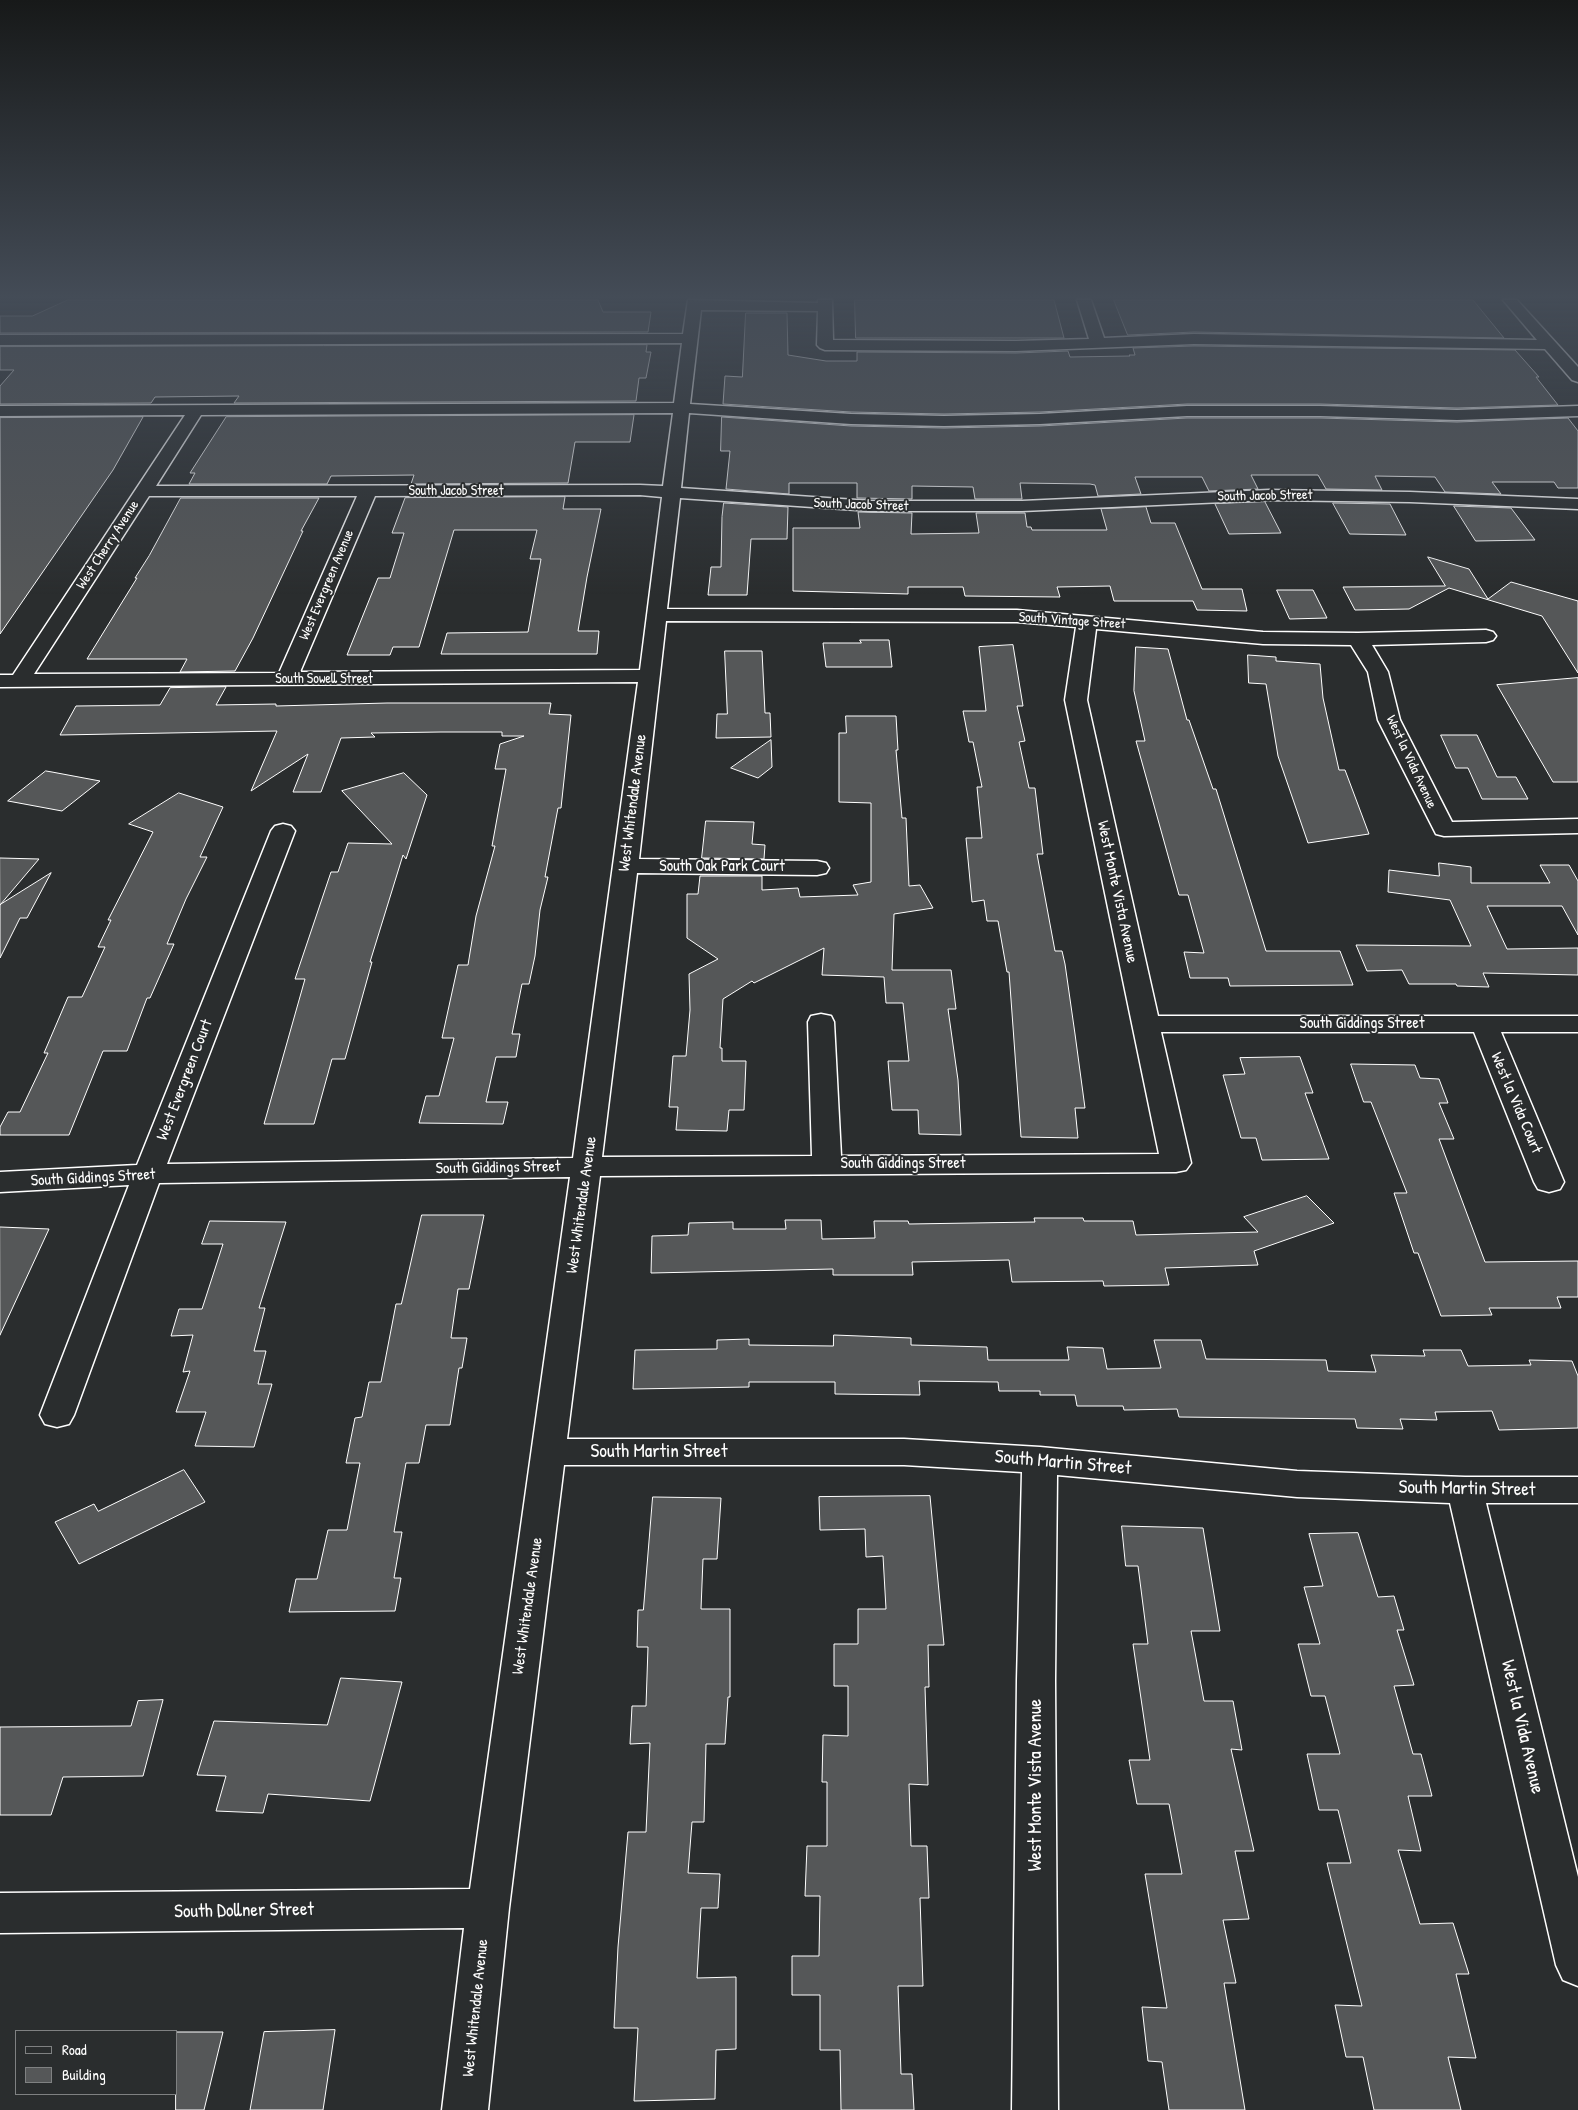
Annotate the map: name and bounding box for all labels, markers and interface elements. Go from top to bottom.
street label: South Jacob Street [409,483,503,499]
street label: South Jacob Street [1217,487,1313,505]
street label: South Jacob Street [813,495,909,515]
street label: West Cherry Avenue [73,498,143,592]
street label: West Evergreen Avenue [296,527,358,643]
street label: South Vintage Street [1018,609,1126,633]
street label: South Sowell Street [275,671,373,687]
street label: West la Vida Avenue [1382,713,1440,811]
street label: West Whitendale Avenue [615,733,651,873]
street label: West Monte Vista Avenue [1093,819,1141,965]
street label: South Oak Park Court [659,857,785,877]
street label: South Giddings Street [1300,1014,1424,1034]
street label: West Evergreen Court [153,1017,217,1143]
street label: West la Vida Court [1486,1050,1546,1156]
street label: West Whitendale Avenue [563,1135,601,1275]
street label: South Giddings Street [841,1154,965,1174]
street label: South Giddings Street [435,1157,561,1179]
street label: South Giddings Street [30,1165,156,1191]
street label: South Martin Street [591,1441,727,1463]
street label: South Martin Street [994,1446,1132,1480]
street label: South Martin Street [1398,1476,1536,1502]
street label: West Whitendale Avenue [509,1536,547,1676]
street label: West la Vida Avenue [1496,1658,1548,1796]
street label: West Monte Vista Avenue [1025,1699,1047,1871]
street label: South Dollner Street [174,1898,314,1924]
street label: West Whitendale Avenue [459,1938,493,2078]
legend [15,2030,178,2095]
text: Road [62,2039,87,2060]
text: Building [62,2064,106,2085]

